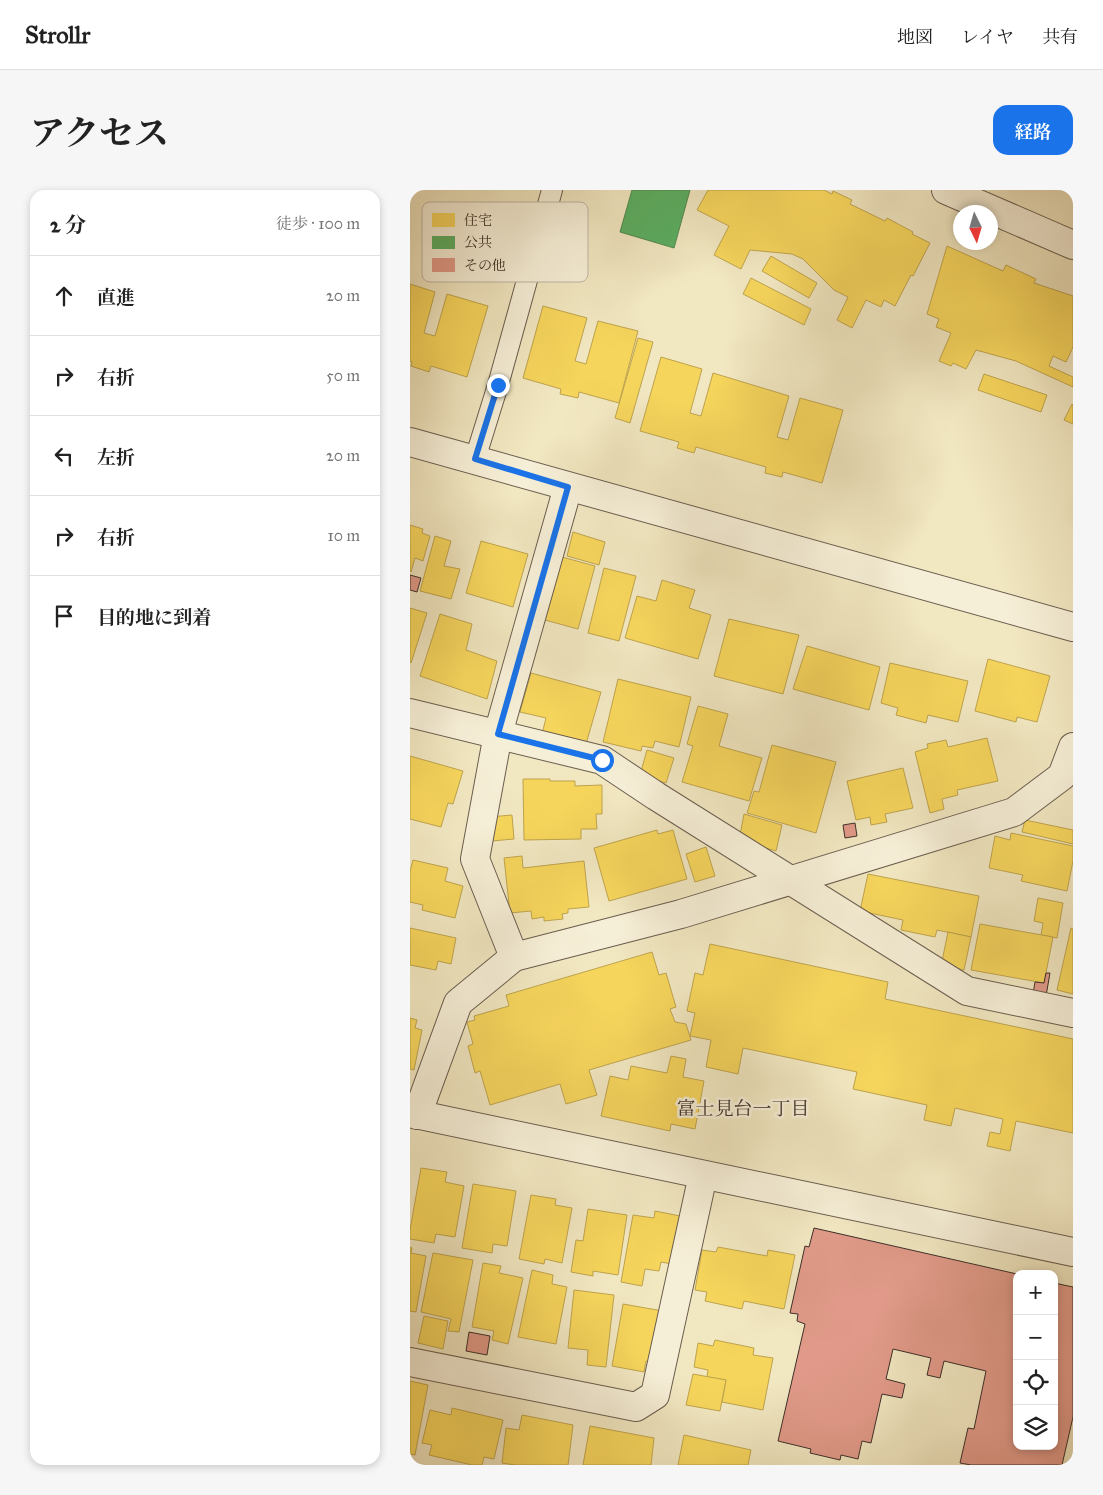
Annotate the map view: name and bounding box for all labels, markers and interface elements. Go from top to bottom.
text: Strollr [25,20,90,50]
text: 地図 [897,26,933,48]
text: レイヤ [961,26,1014,48]
text: 共有 [1042,26,1078,48]
button: 経路 [993,105,1073,155]
text: アクセス [30,112,169,155]
legend [422,202,588,282]
north arrow [953,205,998,250]
text: 2 分 [50,212,86,238]
text: 住宅 [464,212,492,229]
text: 徒歩 · 100 m [276,214,360,233]
text: 公共 [464,234,492,251]
text: その他 [464,257,506,274]
icon: ahead [50,282,78,310]
text: 直進 [97,286,135,309]
text: 20 m [326,286,360,305]
icon: right [50,362,78,390]
text: 右折 [97,366,135,389]
text: 50 m [326,366,360,385]
route end [487,374,510,397]
icon: left [50,442,78,470]
text: 左折 [97,446,135,469]
text: 20 m [326,446,360,465]
icon: right [50,522,78,550]
text: 右折 [97,526,135,549]
text: 10 m [328,526,360,545]
icon: arrive [50,602,78,630]
text: 目的地に到着 [97,606,211,629]
route start [591,749,614,772]
district label: 富士見台一丁目 [676,1097,810,1120]
map controls [1013,1270,1058,1450]
button: + [1013,1270,1058,1315]
button: − [1013,1315,1058,1360]
button: locate [1013,1360,1058,1405]
button: layers [1013,1405,1058,1450]

